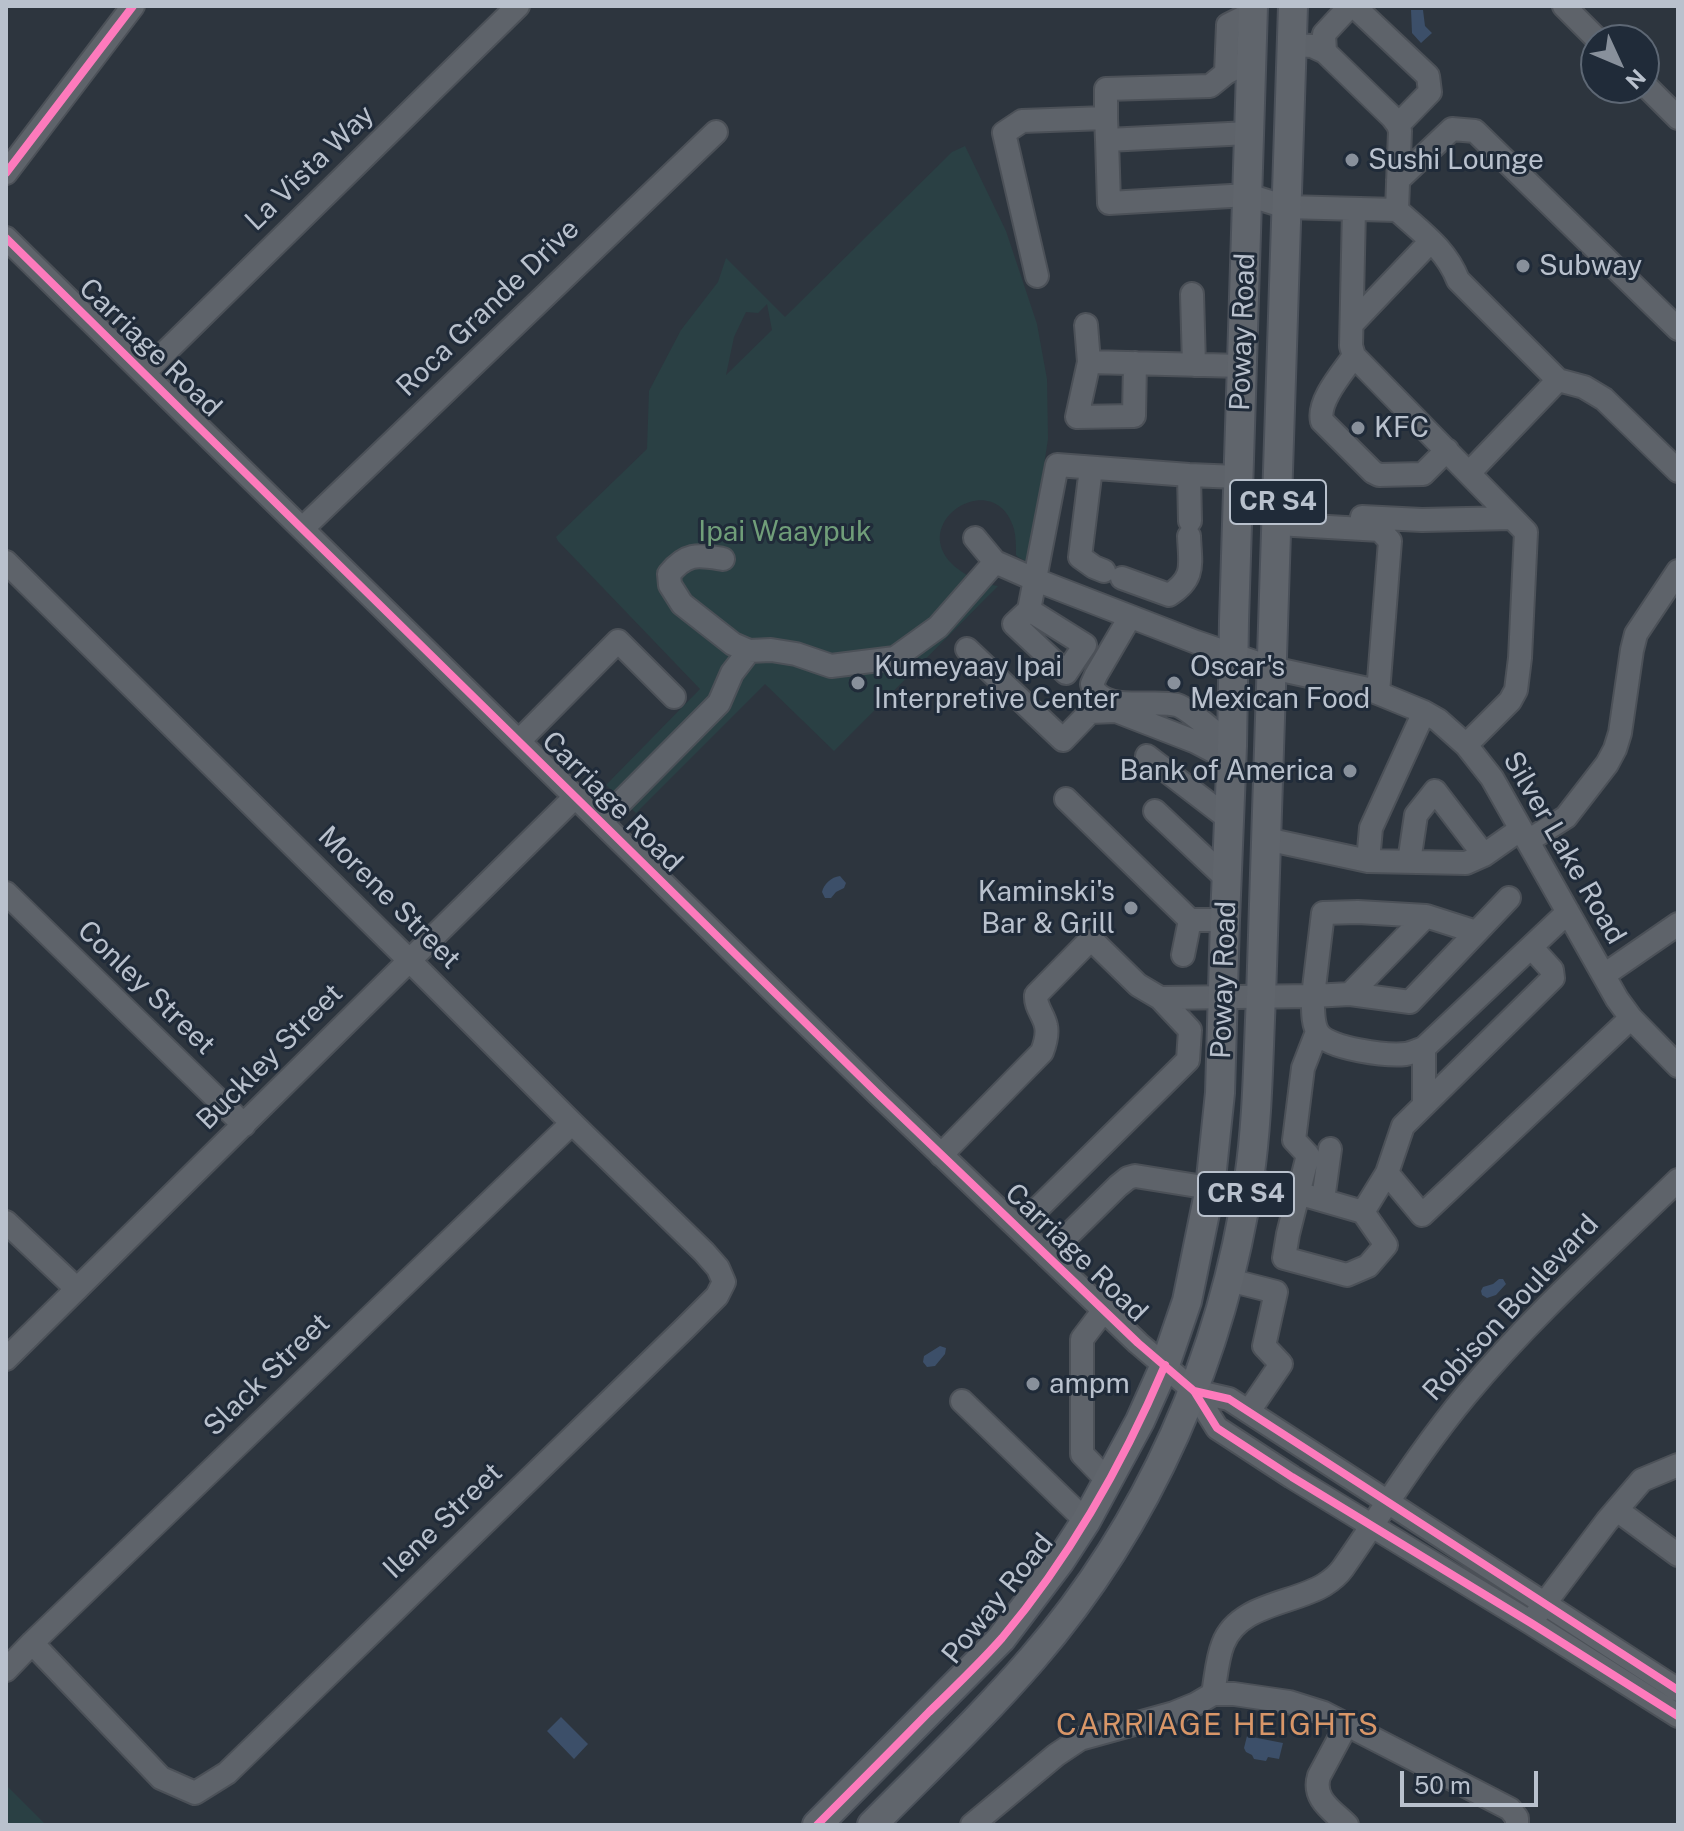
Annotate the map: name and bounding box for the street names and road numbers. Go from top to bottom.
street label: La Vista Way [239,98,381,238]
street label: Roca Grande Drive [390,212,586,404]
street label: Poway Road [1223,253,1263,411]
street label: Carriage Road [72,272,228,424]
road number: CR S4 [1230,480,1326,524]
street label: Carriage Road [535,725,689,879]
street label: Silver Lake Road [1495,746,1633,950]
street label: Morene Street [311,820,467,976]
street label: Poway Road [1204,901,1244,1059]
street label: Conley Street [70,914,222,1062]
street label: Buckley Street [190,977,350,1137]
road number: CR S4 [1198,1172,1294,1216]
street label: Carriage Road [998,1177,1154,1329]
street label: Robison Boulevard [1416,1208,1606,1408]
street label: Slack Street [197,1307,337,1443]
street label: Ilene Street [377,1456,509,1586]
street label: Poway Road [935,1527,1061,1671]

